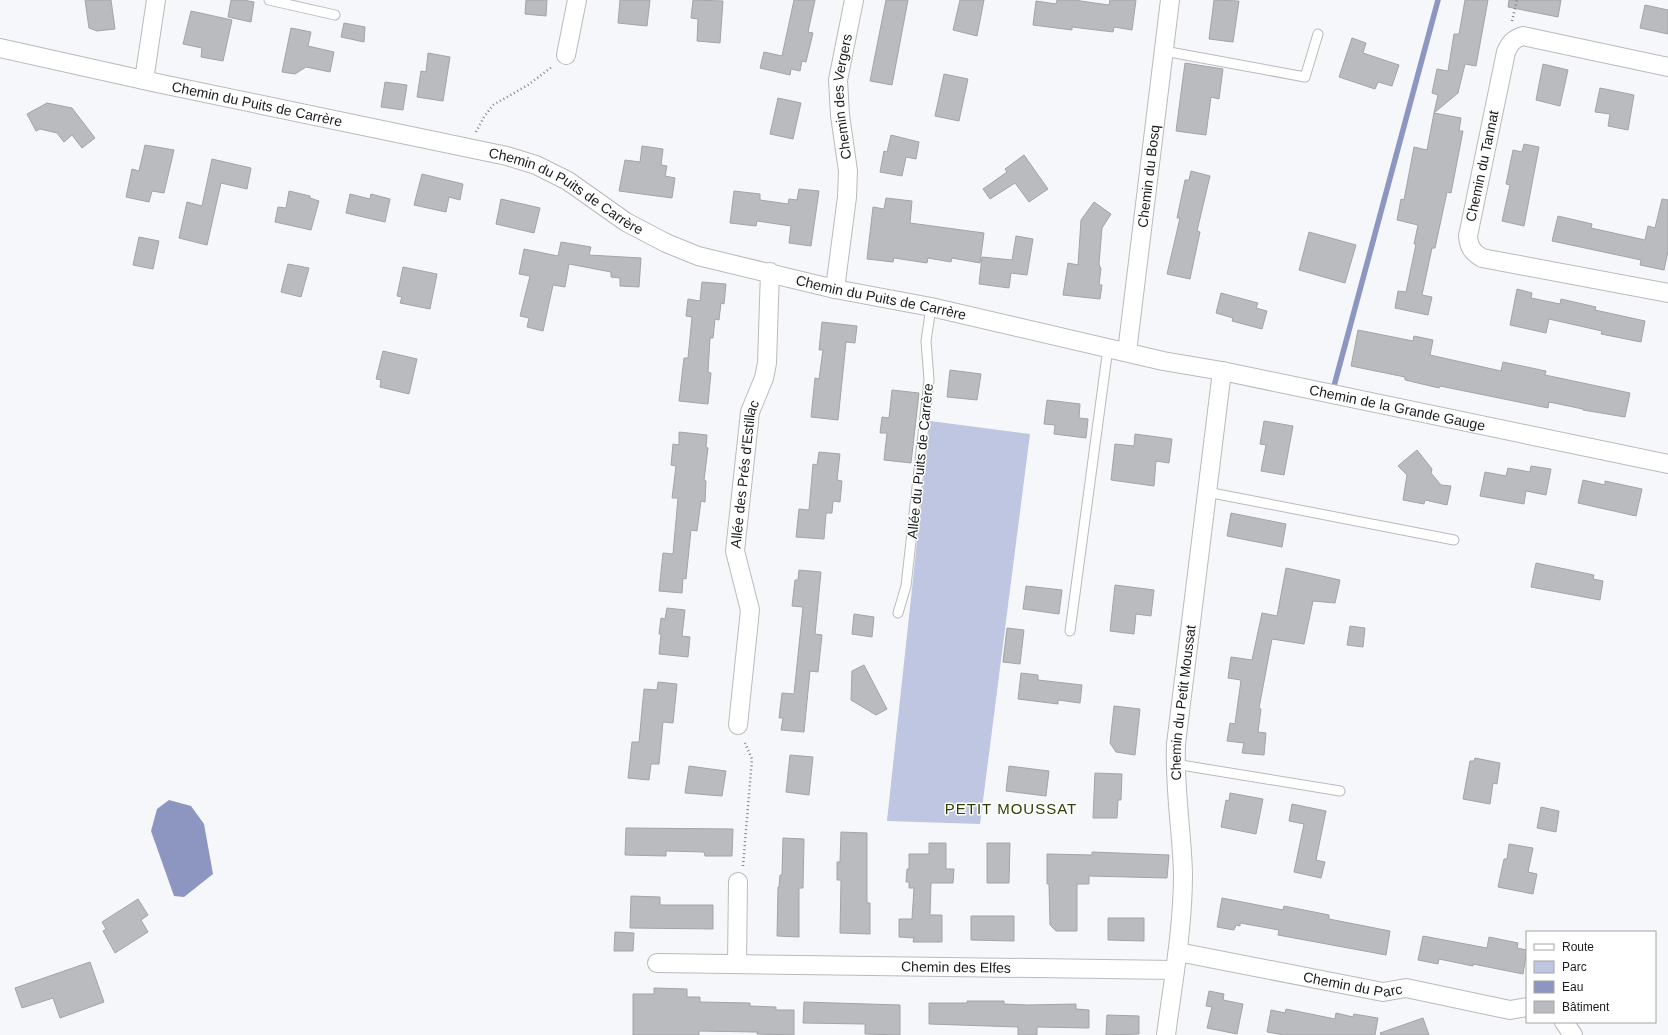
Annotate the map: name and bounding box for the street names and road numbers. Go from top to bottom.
street label: Chemin des Vergers [830,32,855,161]
street label: Chemin du Puits de Carrère [170,78,344,129]
street label: Chemin du Tannat [1462,109,1502,223]
street label: Chemin du Bosq [1134,124,1163,229]
street label: Chemin du Puits de Carrère [487,144,646,238]
street label: Chemin du Puits de Carrère [794,272,968,323]
street label: Chemin de la Grande Gauge [1308,381,1487,434]
street label: Allée du Puits de Carrère [904,382,936,540]
street label: Allée des Prés d'Estillac [727,398,762,549]
street label: Chemin du Petit Moussat [1168,624,1199,781]
street label: Chemin des Elfes [901,958,1011,976]
street label: Chemin du Parc [1302,969,1403,1000]

